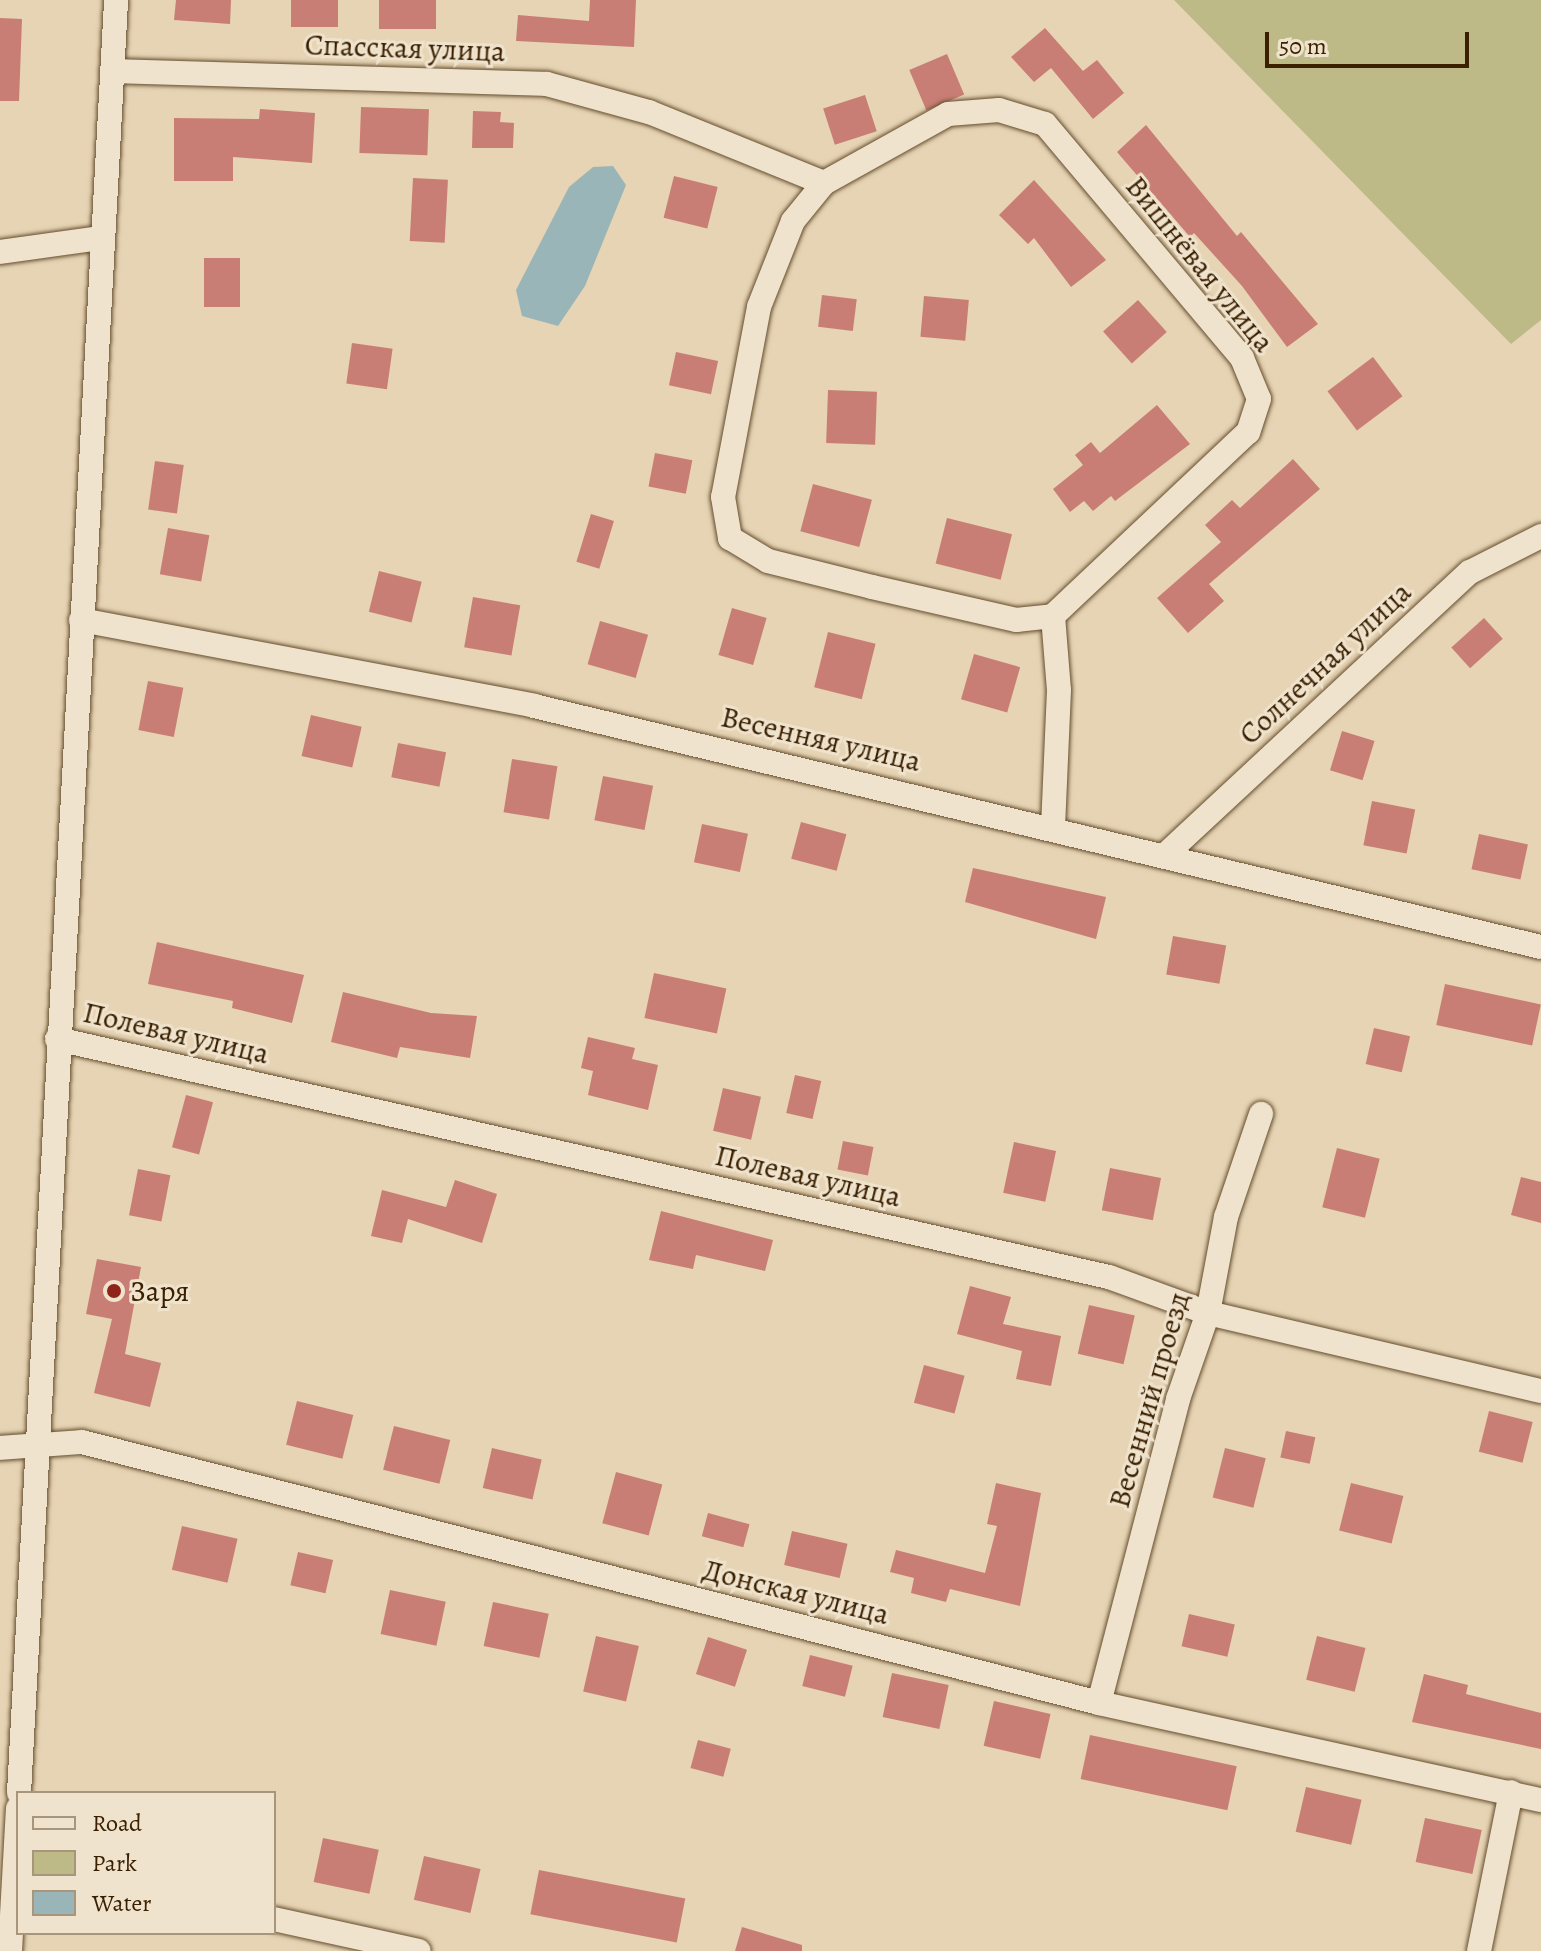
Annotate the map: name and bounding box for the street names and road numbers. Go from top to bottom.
street label: Спасская улица [304,27,506,69]
street label: Вишнёвая улица [1118,169,1282,359]
street label: Солнечная улица [1232,574,1418,752]
street label: Весенняя улица [718,699,924,779]
street label: Полевая улица [80,994,272,1072]
street label: Полевая улица [712,1137,904,1215]
street label: Весенний проезд [1101,1288,1197,1512]
street label: Донская улица [699,1551,893,1633]

